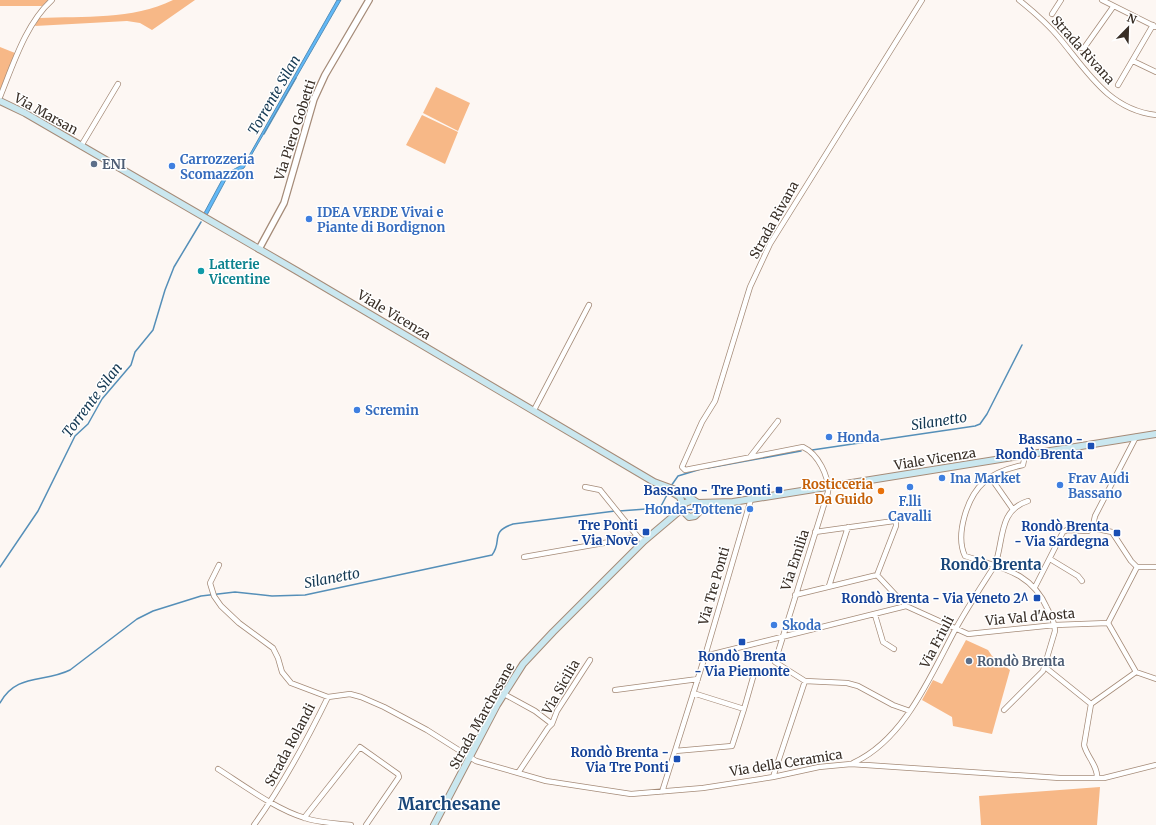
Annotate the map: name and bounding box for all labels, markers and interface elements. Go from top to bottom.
north arrow [1108,8,1148,48]
text: N [1125,11,1139,27]
street label: Strada Rivana [1048,12,1118,88]
water label: Torrente Silan [244,52,304,138]
street label: Via Piero Gobetti [270,77,319,184]
street label: Via Marsan [10,89,81,139]
place label: Carrozzeria Scomazzon [180,151,255,183]
place label: ENI [102,156,126,173]
marker: ENI [89,159,99,169]
marker: Carrozzeria Scomazzon [167,161,177,171]
street label: Strada Rivana [746,178,802,262]
place label: IDEA VERDE Vivai e Piante di Bordignon [317,204,446,236]
marker: IDEA VERDE Vivai e Piante di Bordignon [304,214,314,224]
place label: Latterie Vicentine [208,256,270,288]
marker: Latterie Vicentine [196,266,206,276]
street label: Viale Vicenza [353,286,434,344]
water label: Torrente Silan [58,359,126,441]
place label: Scremin [365,402,419,419]
marker: Scremin [352,405,362,415]
water label: Silanetto [910,408,968,434]
place label: Honda [837,429,879,446]
place label: Bassano - Rondò Brenta [995,431,1083,463]
marker: Honda [824,432,834,442]
marker: Bassano - Rondò Brenta [1086,441,1096,451]
street label: Viale Vicenza [892,444,977,474]
place label: Ina Market [950,470,1022,487]
place label: Frav Audi Bassano [1068,470,1130,502]
marker: Ina Market [937,473,947,483]
place label: Rosticceria Da Guido [802,476,873,508]
marker: Frav Audi Bassano [1055,480,1065,490]
place label: Bassano - Tre Ponti [644,482,772,499]
marker: F.lli Cavalli [905,482,915,492]
marker: Bassano - Tre Ponti [774,485,784,495]
marker: Rosticceria Da Guido [876,486,886,496]
place label: F.lli Cavalli [888,493,932,525]
place label: Honda-Tottene [644,501,742,518]
marker: Honda-Tottene [745,504,755,514]
place label: Tre Ponti - Via Nove [572,517,639,549]
place label: Rondò Brenta - Via Sardegna [1014,518,1109,550]
marker: Tre Ponti - Via Nove [641,527,651,537]
street label: Via Emilia [777,527,813,594]
marker: Rondò Brenta - Via Sardegna [1112,528,1122,538]
street label: Via Tre Ponti [694,545,733,628]
district label: Rondò Brenta [940,555,1042,574]
water label: Silanetto [303,564,361,592]
place label: Rondò Brenta - Via Veneto 2^ [841,590,1029,607]
marker: Rondò Brenta - Via Veneto 2^ [1032,593,1042,603]
street label: Via Val d'Aosta [984,605,1075,629]
street label: Via Friuli [916,613,958,672]
place label: Skoda [782,617,821,634]
marker: Skoda [769,620,779,630]
marker: Rondò Brenta - Via Piemonte [737,637,747,647]
place label: Rondò Brenta - Via Piemonte [694,648,790,680]
place label: Rondò Brenta [977,653,1065,670]
marker: Rondò Brenta [964,656,974,666]
street label: Via Sicilia [538,657,583,718]
street label: Strada Marchesane [446,659,519,772]
street label: Strada Rolandi [261,701,319,789]
place label: Rondò Brenta - Via Tre Ponti [571,744,670,776]
street label: Via della Ceramica [727,746,844,780]
marker: Rondò Brenta - Via Tre Ponti [672,754,682,764]
district label: Marchesane [398,793,500,815]

